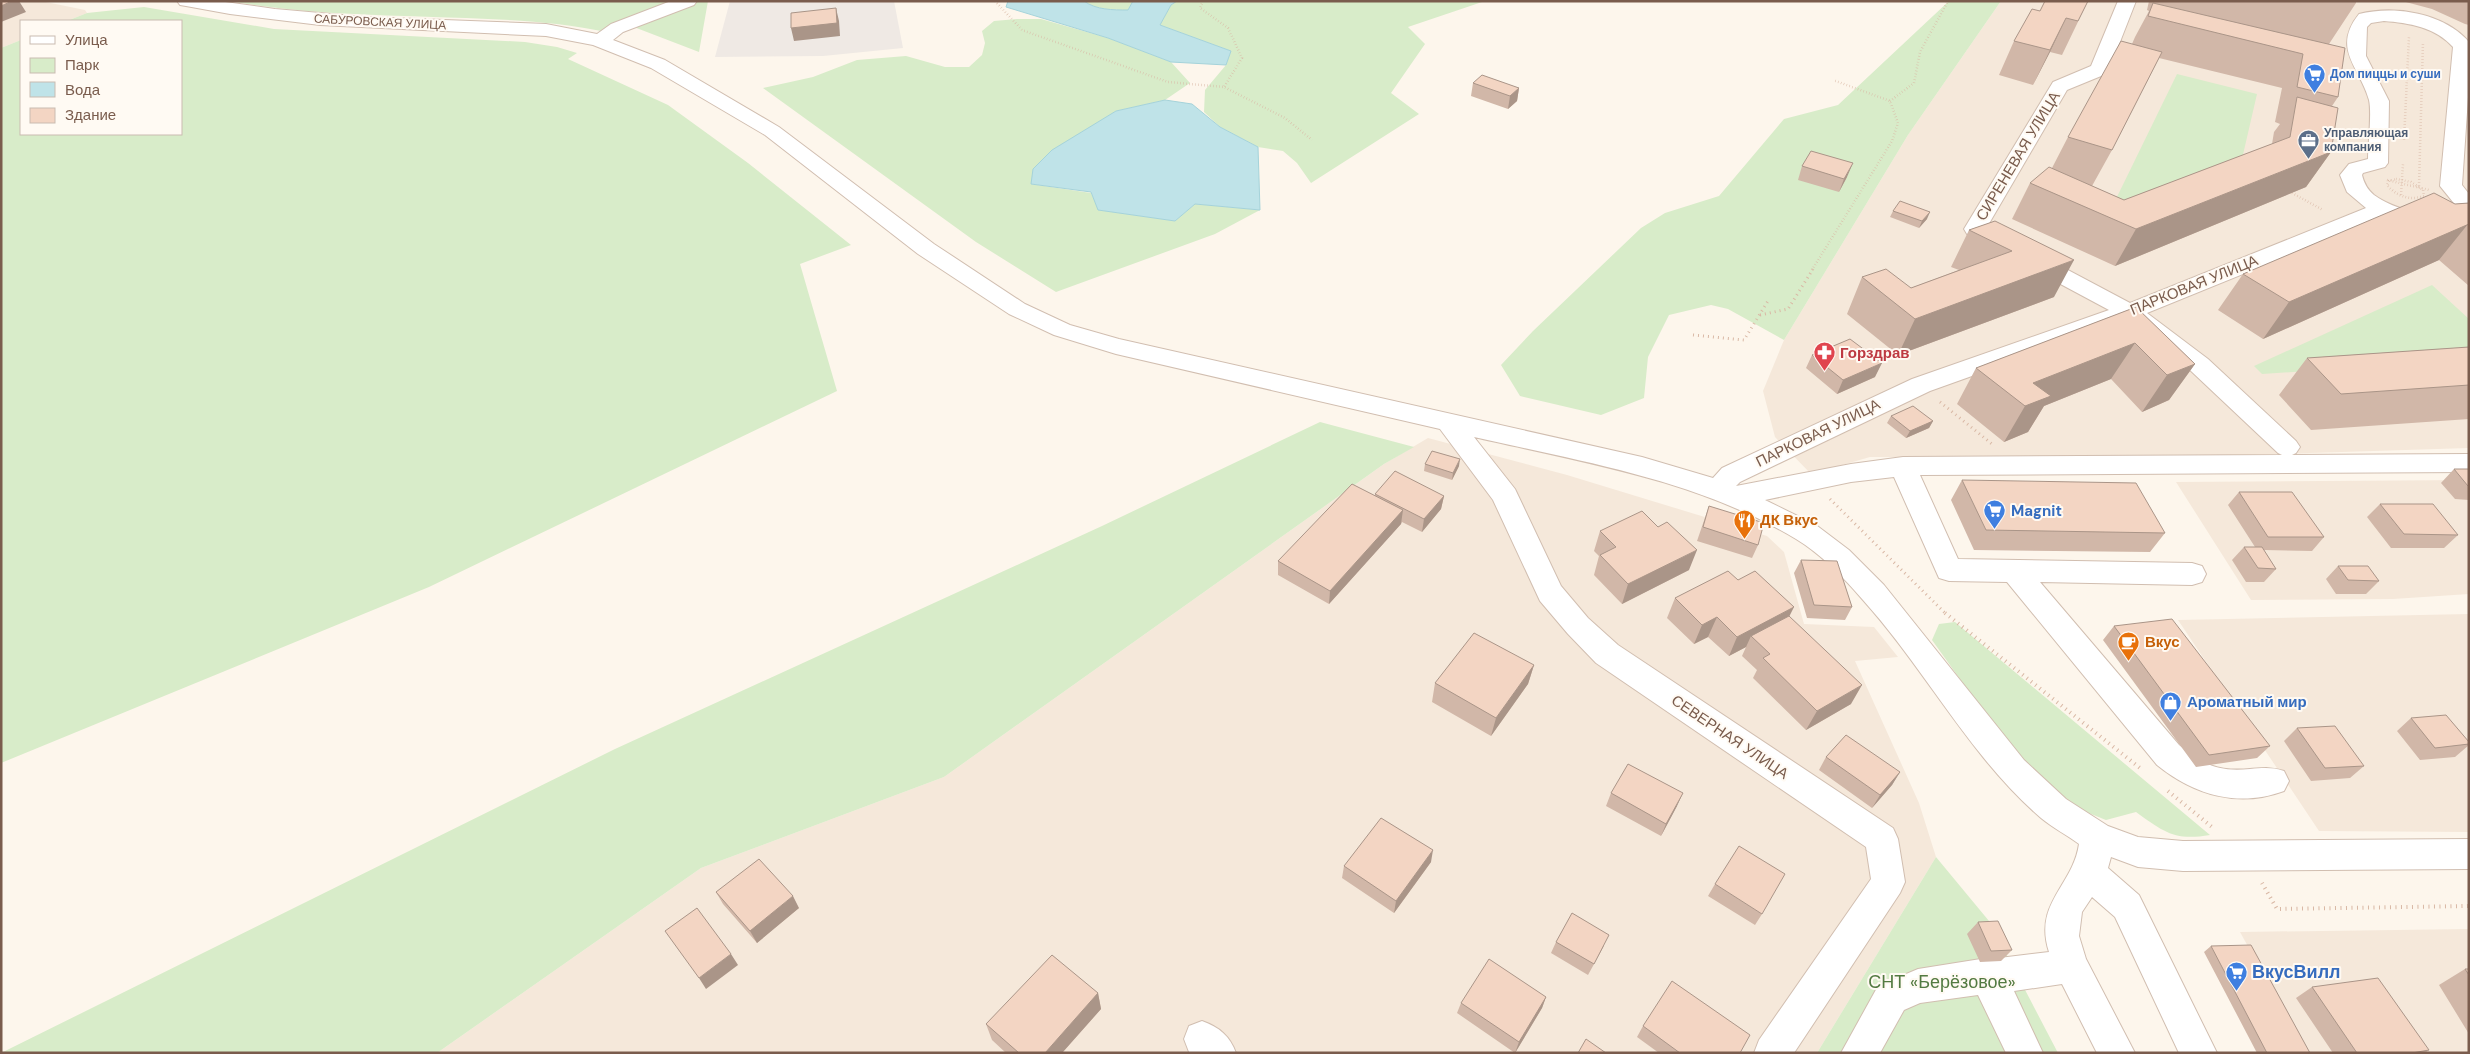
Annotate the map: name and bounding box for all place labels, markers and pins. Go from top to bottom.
supermarket icon: Дом пиццы и суши [2302,62,2326,93]
place label: Дом пиццы и суши [2330,66,2441,82]
place label: Управляющая компания [2324,125,2408,155]
office icon: Управляющая компания [2296,128,2320,159]
pharmacy icon: Горздрав [1812,341,1836,372]
place label: Горздрав [1840,343,1910,363]
supermarket icon: Magnit [1983,499,2007,530]
place label: Magnit [2011,501,2062,521]
restaurant icon: ДК Вкус [1732,508,1756,539]
place label: ДК Вкус [1760,510,1818,530]
cafe icon: Вкус [2117,630,2141,661]
place label: Вкус [2145,632,2180,652]
shop icon: Ароматный мир [2159,690,2183,721]
place label: Ароматный мир [2187,692,2307,712]
supermarket icon: ВкусВилл [2224,960,2248,991]
place label: ВкусВилл [2252,960,2341,984]

